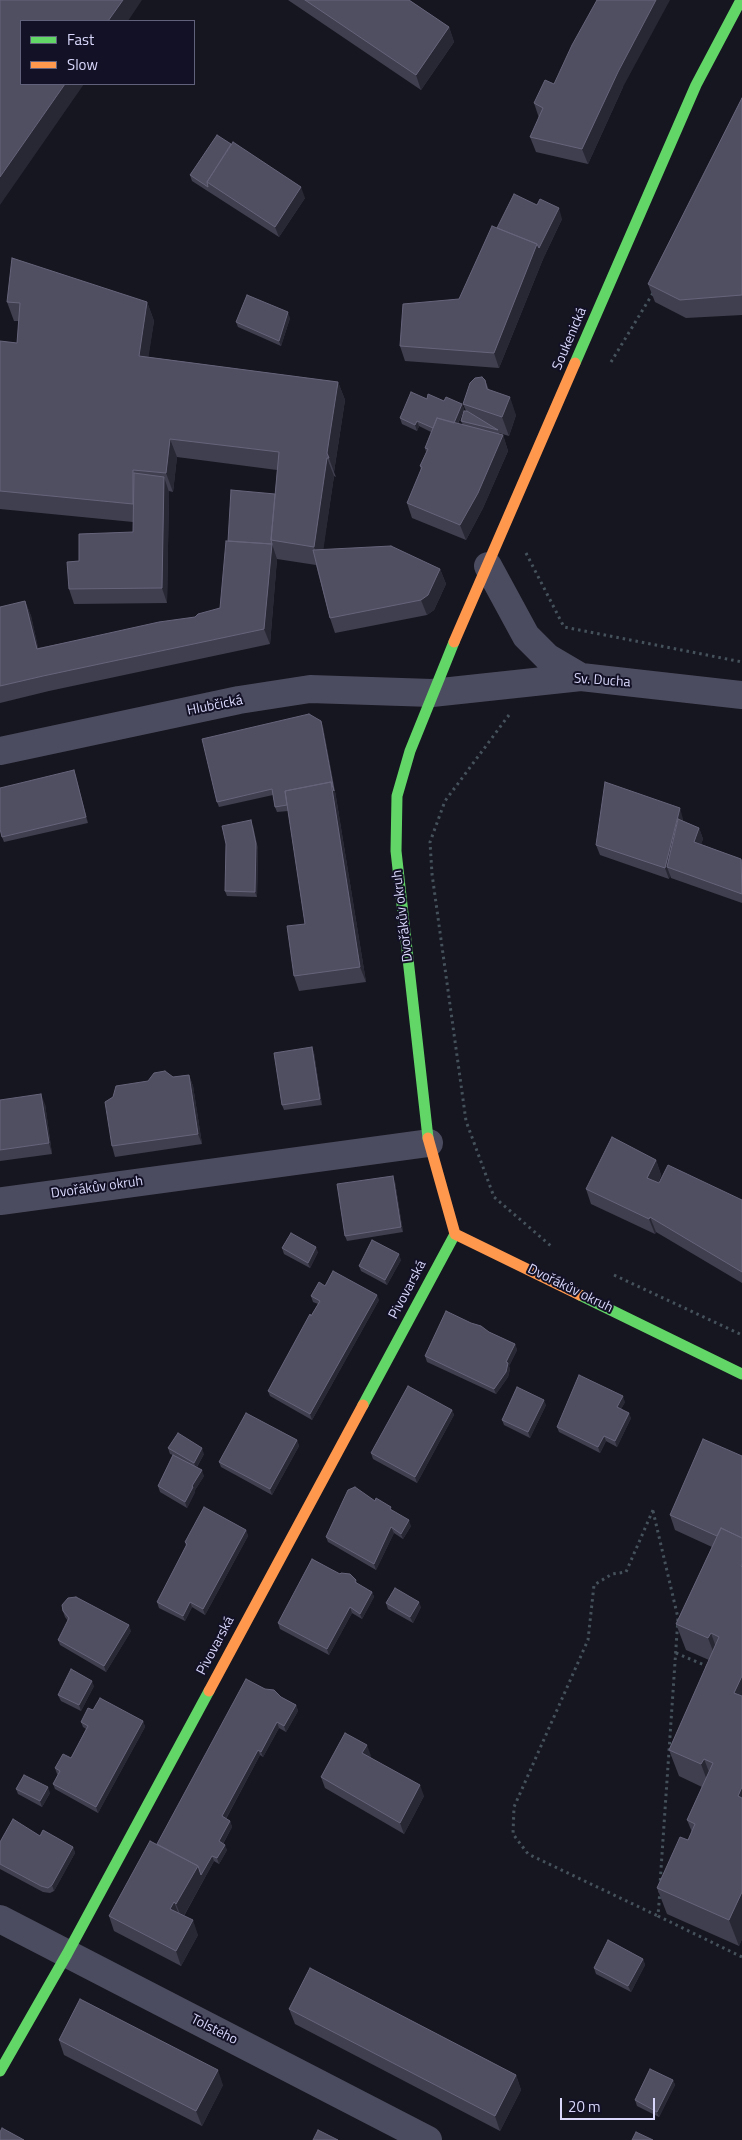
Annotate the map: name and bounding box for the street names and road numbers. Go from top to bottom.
street label: Soukenická [549,305,591,373]
street label: Sv. Ducha [573,671,631,691]
street label: Hlubčická [186,692,244,720]
street label: Dvořákův okruh [389,869,417,963]
street label: Dvořákův okruh [50,1173,144,1203]
street label: Pivovarská [386,1258,430,1322]
street label: Dvořákův okruh [525,1261,615,1317]
street label: Pivovarská [194,1614,238,1678]
street label: Tolstého [188,2011,240,2049]

